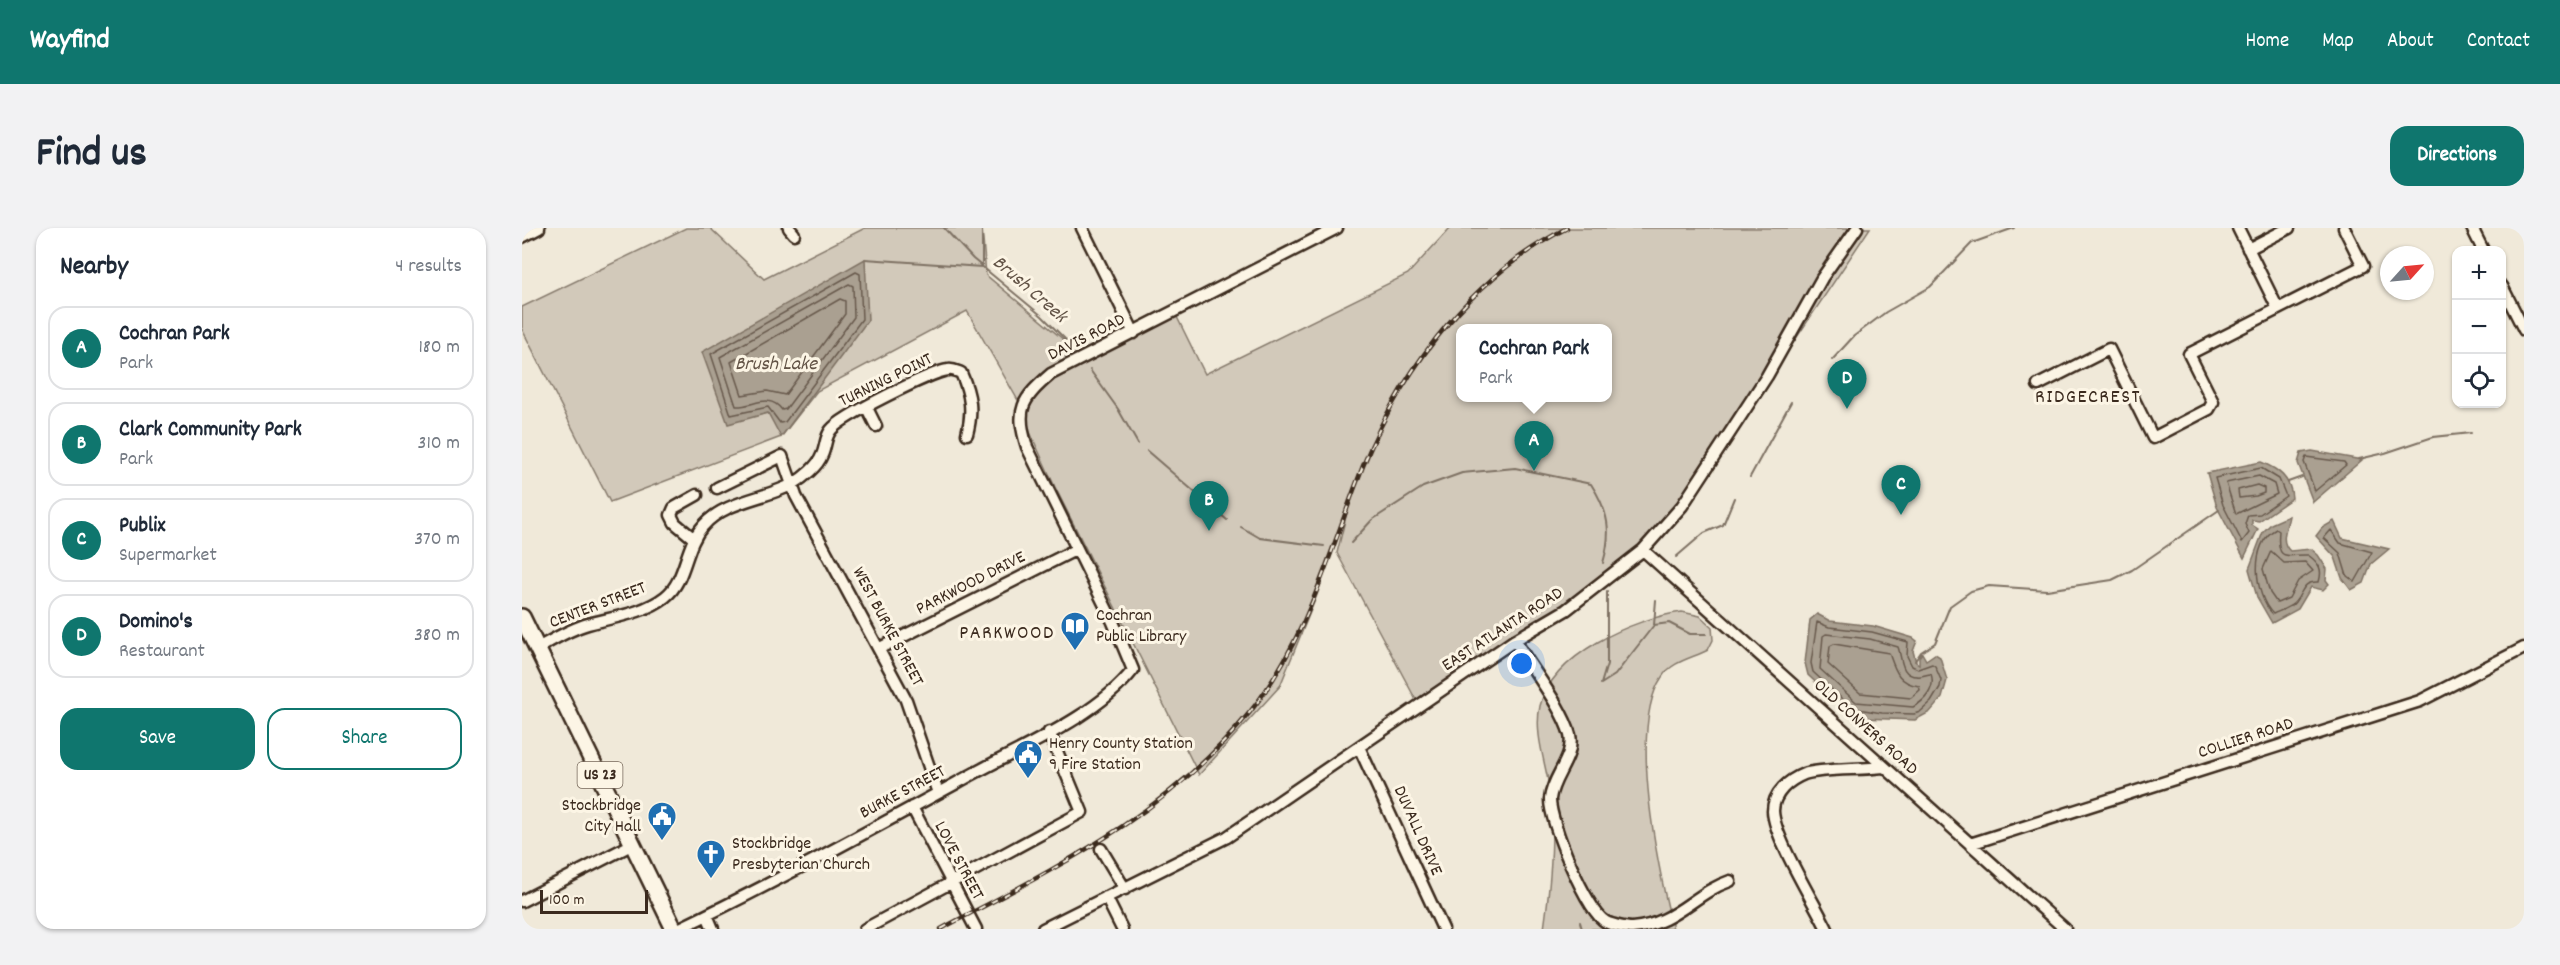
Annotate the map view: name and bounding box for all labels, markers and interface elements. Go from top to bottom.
text: Wayfind [30,22,110,62]
text: Home [2245,27,2289,57]
text: Map [2322,27,2354,57]
text: About [2387,27,2434,57]
text: Contact [2467,27,2530,57]
text: Find us [36,126,147,186]
button: Directions [2390,126,2524,186]
north arrow [2380,246,2434,300]
map controls [2452,246,2506,408]
button: + [2452,246,2506,300]
text: Nearby [60,249,128,286]
water label: Brush Creek [986,250,1074,332]
text: 4 results [395,253,462,281]
button: − [2452,300,2506,354]
street label: DAVIS ROAD [1044,308,1130,368]
text: Cochran Park [119,319,230,350]
popup [1456,324,1612,402]
text: A [76,334,87,362]
text: 180 m [418,334,460,362]
text: Cochran Park [1479,334,1589,365]
street label: TURNING POINT [835,348,937,414]
text: Park [119,350,153,378]
water label: Brush Lake [735,351,818,379]
button: locate [2452,354,2506,408]
pin: D [1828,360,1866,409]
text: Park [1479,365,1513,393]
district label: RIDGECREST [2035,384,2141,412]
text: Clark Community Park [119,415,302,446]
pin: A [1514,422,1554,471]
text: B [77,430,86,458]
text: 310 m [418,430,460,458]
text: Park [119,446,153,474]
pin: C [1882,466,1920,515]
pin: B [1190,482,1228,531]
text: Publix [119,511,165,542]
text: C [77,526,86,554]
text: 370 m [414,526,460,554]
text: Supermarket [119,542,217,570]
street label: PARKWOOD DRIVE [912,546,1030,622]
street label: WEST BURKE STREET [845,563,929,691]
street label: CENTER STREET [546,576,650,636]
street label: EAST ATLANTA ROAD [1438,581,1568,679]
place label: Cochran Public Library [1096,604,1187,650]
text: Domino's [119,607,193,638]
library icon: Cochran Public Library [1059,610,1091,652]
district label: PARKWOOD [959,620,1055,648]
text: D [76,622,87,650]
text: 380 m [414,622,460,650]
text: Restaurant [119,638,205,666]
your location [1507,649,1536,678]
street label: OLD CONYERS ROAD [1807,674,1923,782]
button: Save [60,708,255,770]
button: Share [267,708,462,770]
street label: COLLIER ROAD [2195,712,2297,766]
place label: Henry County Station 9 Fire Station [1049,732,1193,778]
public building icon: Henry County Station 9 Fire Station [1012,738,1044,780]
street label: BURKE STREET [856,760,950,826]
road number: US 23 [578,762,622,788]
street label: DUVALL DRIVE [1386,782,1448,880]
place label: Stockbridge City Hall [562,794,642,840]
public building icon: Stockbridge City Hall [646,800,678,842]
street label: LOVE STREET [927,817,989,905]
place label: Stockbridge Presbyterian Church [732,832,870,878]
church icon: Stockbridge Presbyterian Church [695,838,727,880]
scale bar [540,887,648,914]
text: 100 m [549,889,585,912]

